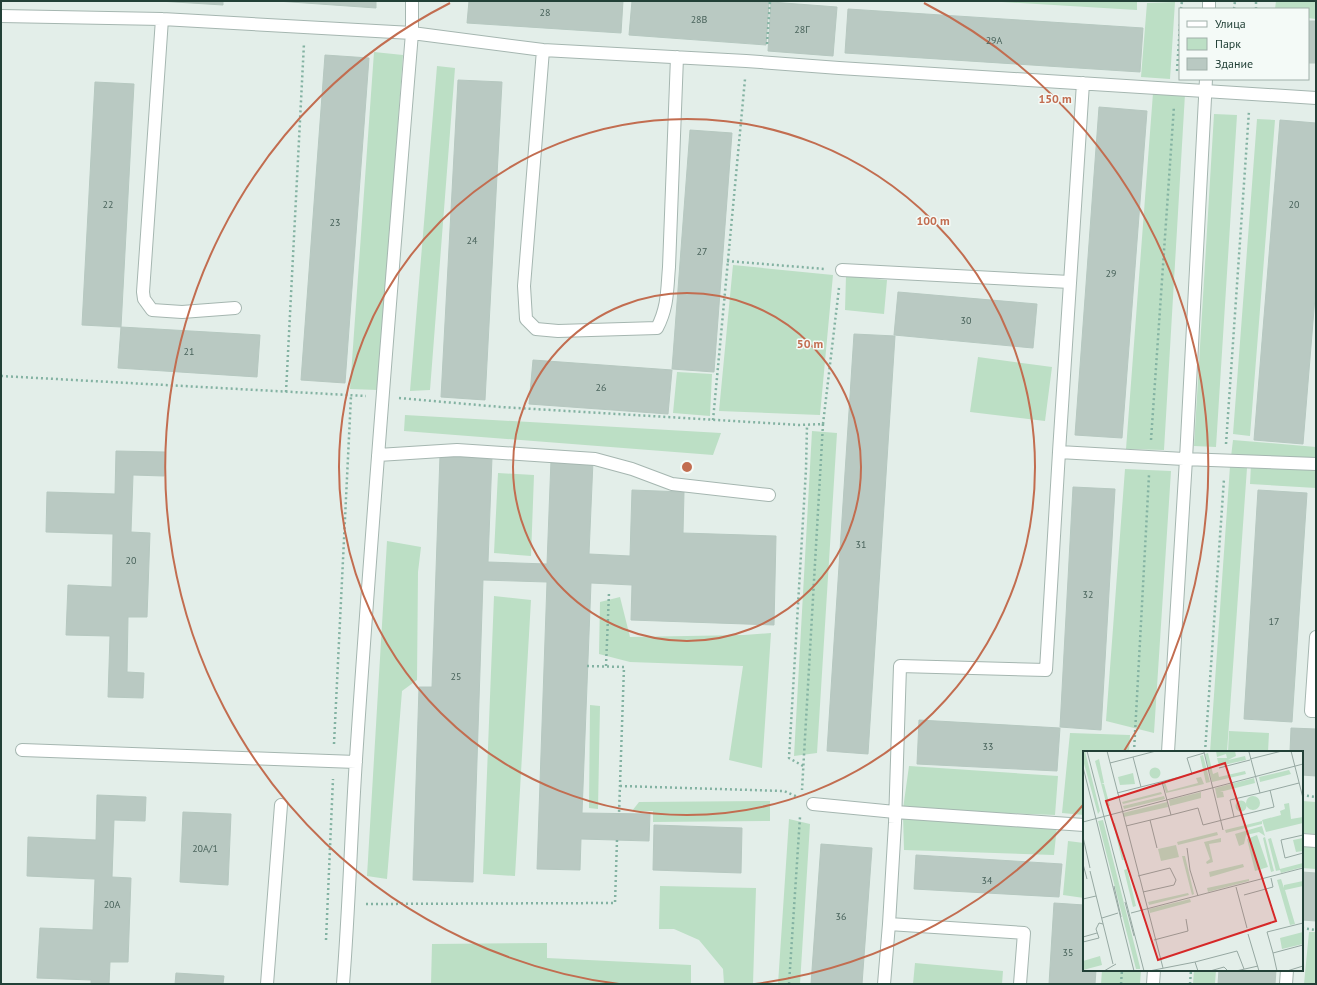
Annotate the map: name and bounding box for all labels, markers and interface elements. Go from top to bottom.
house number: 28 [540,6,550,19]
legend [1179,8,1309,80]
house number: 28В [691,13,708,26]
text: Улица [1215,16,1246,31]
house number: 28Г [794,23,810,36]
house number: 29А [986,34,1003,47]
text: Парк [1215,36,1241,51]
text: Здание [1215,56,1253,71]
text: 150 m [1038,91,1072,106]
house number: 22 [103,198,113,211]
house number: 20 [1289,198,1300,211]
text: 100 m [916,213,950,228]
house number: 23 [330,216,340,229]
house number: 24 [467,234,478,247]
house number: 27 [697,245,707,258]
house number: 29 [1106,267,1116,280]
house number: 30 [961,314,972,327]
text: 50 m [797,336,823,351]
house number: 21 [184,345,194,358]
house number: 26 [596,381,606,394]
centre of rings [680,460,694,474]
house number: 31 [856,538,866,551]
house number: 20 [126,554,137,567]
house number: 32 [1083,588,1093,601]
house number: 17 [1269,615,1279,628]
house number: 25 [451,670,461,683]
house number: 33 [983,740,993,753]
inset map [1083,751,1303,971]
house number: 20А/1 [192,842,218,855]
house number: 34 [982,874,993,887]
house number: 20А [104,898,121,911]
house number: 36 [836,910,846,923]
house number: 35 [1063,946,1073,959]

